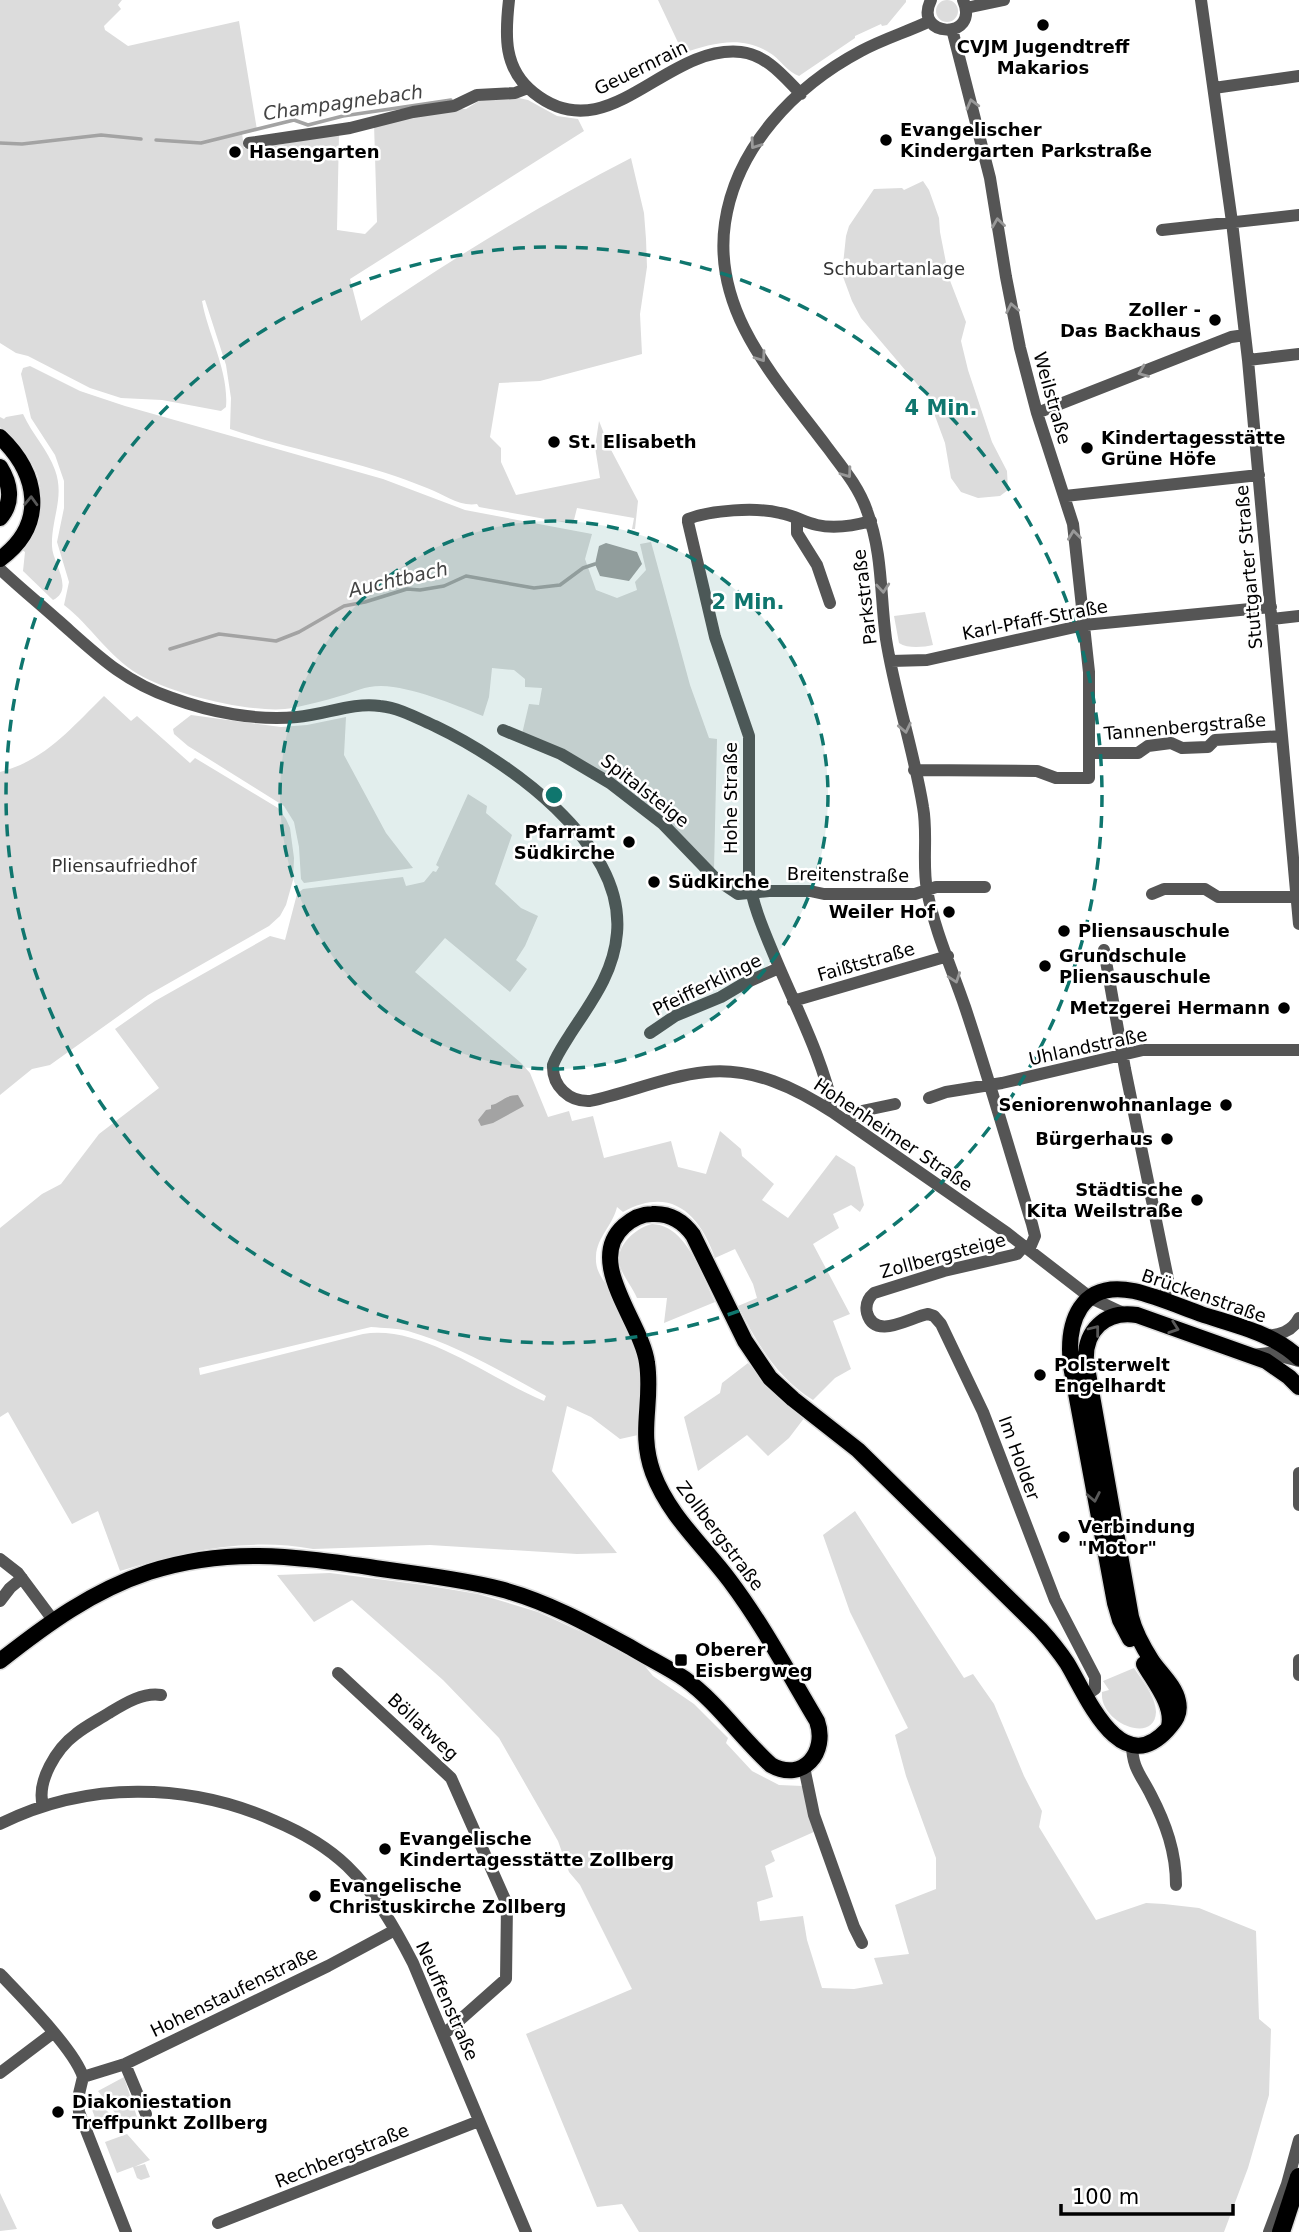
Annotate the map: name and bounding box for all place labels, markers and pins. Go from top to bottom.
marker: CVJM Jugendtreff Makarios [1035,17,1051,33]
place label: CVJM Jugendtreff Makarios [957,36,1130,78]
place label: Evangelischer Kindergarten Parkstraße [900,119,1152,161]
marker: Evangelischer Kindergarten Parkstraße [878,132,894,148]
place label: Hasengarten [249,141,379,162]
marker: Hasengarten [227,144,243,160]
place label: Zoller - Das Backhaus [1060,299,1201,341]
marker: Zoller - Das Backhaus [1207,312,1223,328]
place label: Kindertagesstätte Grüne Höfe [1101,427,1285,469]
place label: St. Elisabeth [568,431,697,452]
marker: St. Elisabeth [546,434,562,450]
marker: Kindertagesstätte Grüne Höfe [1079,440,1095,456]
centre of rings [542,783,566,807]
place label: Pfarramt Südkirche [514,821,615,863]
marker: Pfarramt Südkirche [621,834,637,850]
place label: Südkirche [668,871,769,892]
marker: Südkirche [646,874,662,890]
place label: Weiler Hof [829,901,935,922]
marker: Weiler Hof [941,904,957,920]
place label: Pliensauschule [1078,920,1230,941]
marker: Pliensauschule [1056,923,1072,939]
place label: Grundschule Pliensauschule [1059,945,1211,987]
marker: Grundschule Pliensauschule [1037,958,1053,974]
place label: Metzgerei Hermann [1070,997,1270,1018]
marker: Metzgerei Hermann [1276,1000,1292,1016]
place label: Seniorenwohnanlage [999,1094,1212,1115]
marker: Seniorenwohnanlage [1218,1097,1234,1113]
place label: Bürgerhaus [1035,1128,1153,1149]
marker: Bürgerhaus [1159,1131,1175,1147]
place label: Städtische Kita Weilstraße [1027,1179,1183,1221]
marker: Städtische Kita Weilstraße [1189,1192,1205,1208]
place label: Polsterwelt Engelhardt [1054,1354,1170,1396]
marker: Polsterwelt Engelhardt [1032,1367,1048,1383]
place label: Verbindung "Motor" [1078,1516,1195,1558]
marker: Verbindung "Motor" [1056,1529,1072,1545]
place label: Oberer Eisbergweg [695,1639,813,1681]
marker: Oberer Eisbergweg [673,1652,689,1668]
place label: Evangelische Kindertagesstätte Zollberg [399,1828,674,1870]
marker: Evangelische Kindertagesstätte Zollberg [377,1841,393,1857]
place label: Evangelische Christuskirche Zollberg [329,1875,567,1917]
marker: Evangelische Christuskirche Zollberg [307,1888,323,1904]
place label: Diakoniestation Treffpunkt Zollberg [72,2091,268,2133]
marker: Diakoniestation Treffpunkt Zollberg [50,2104,66,2120]

